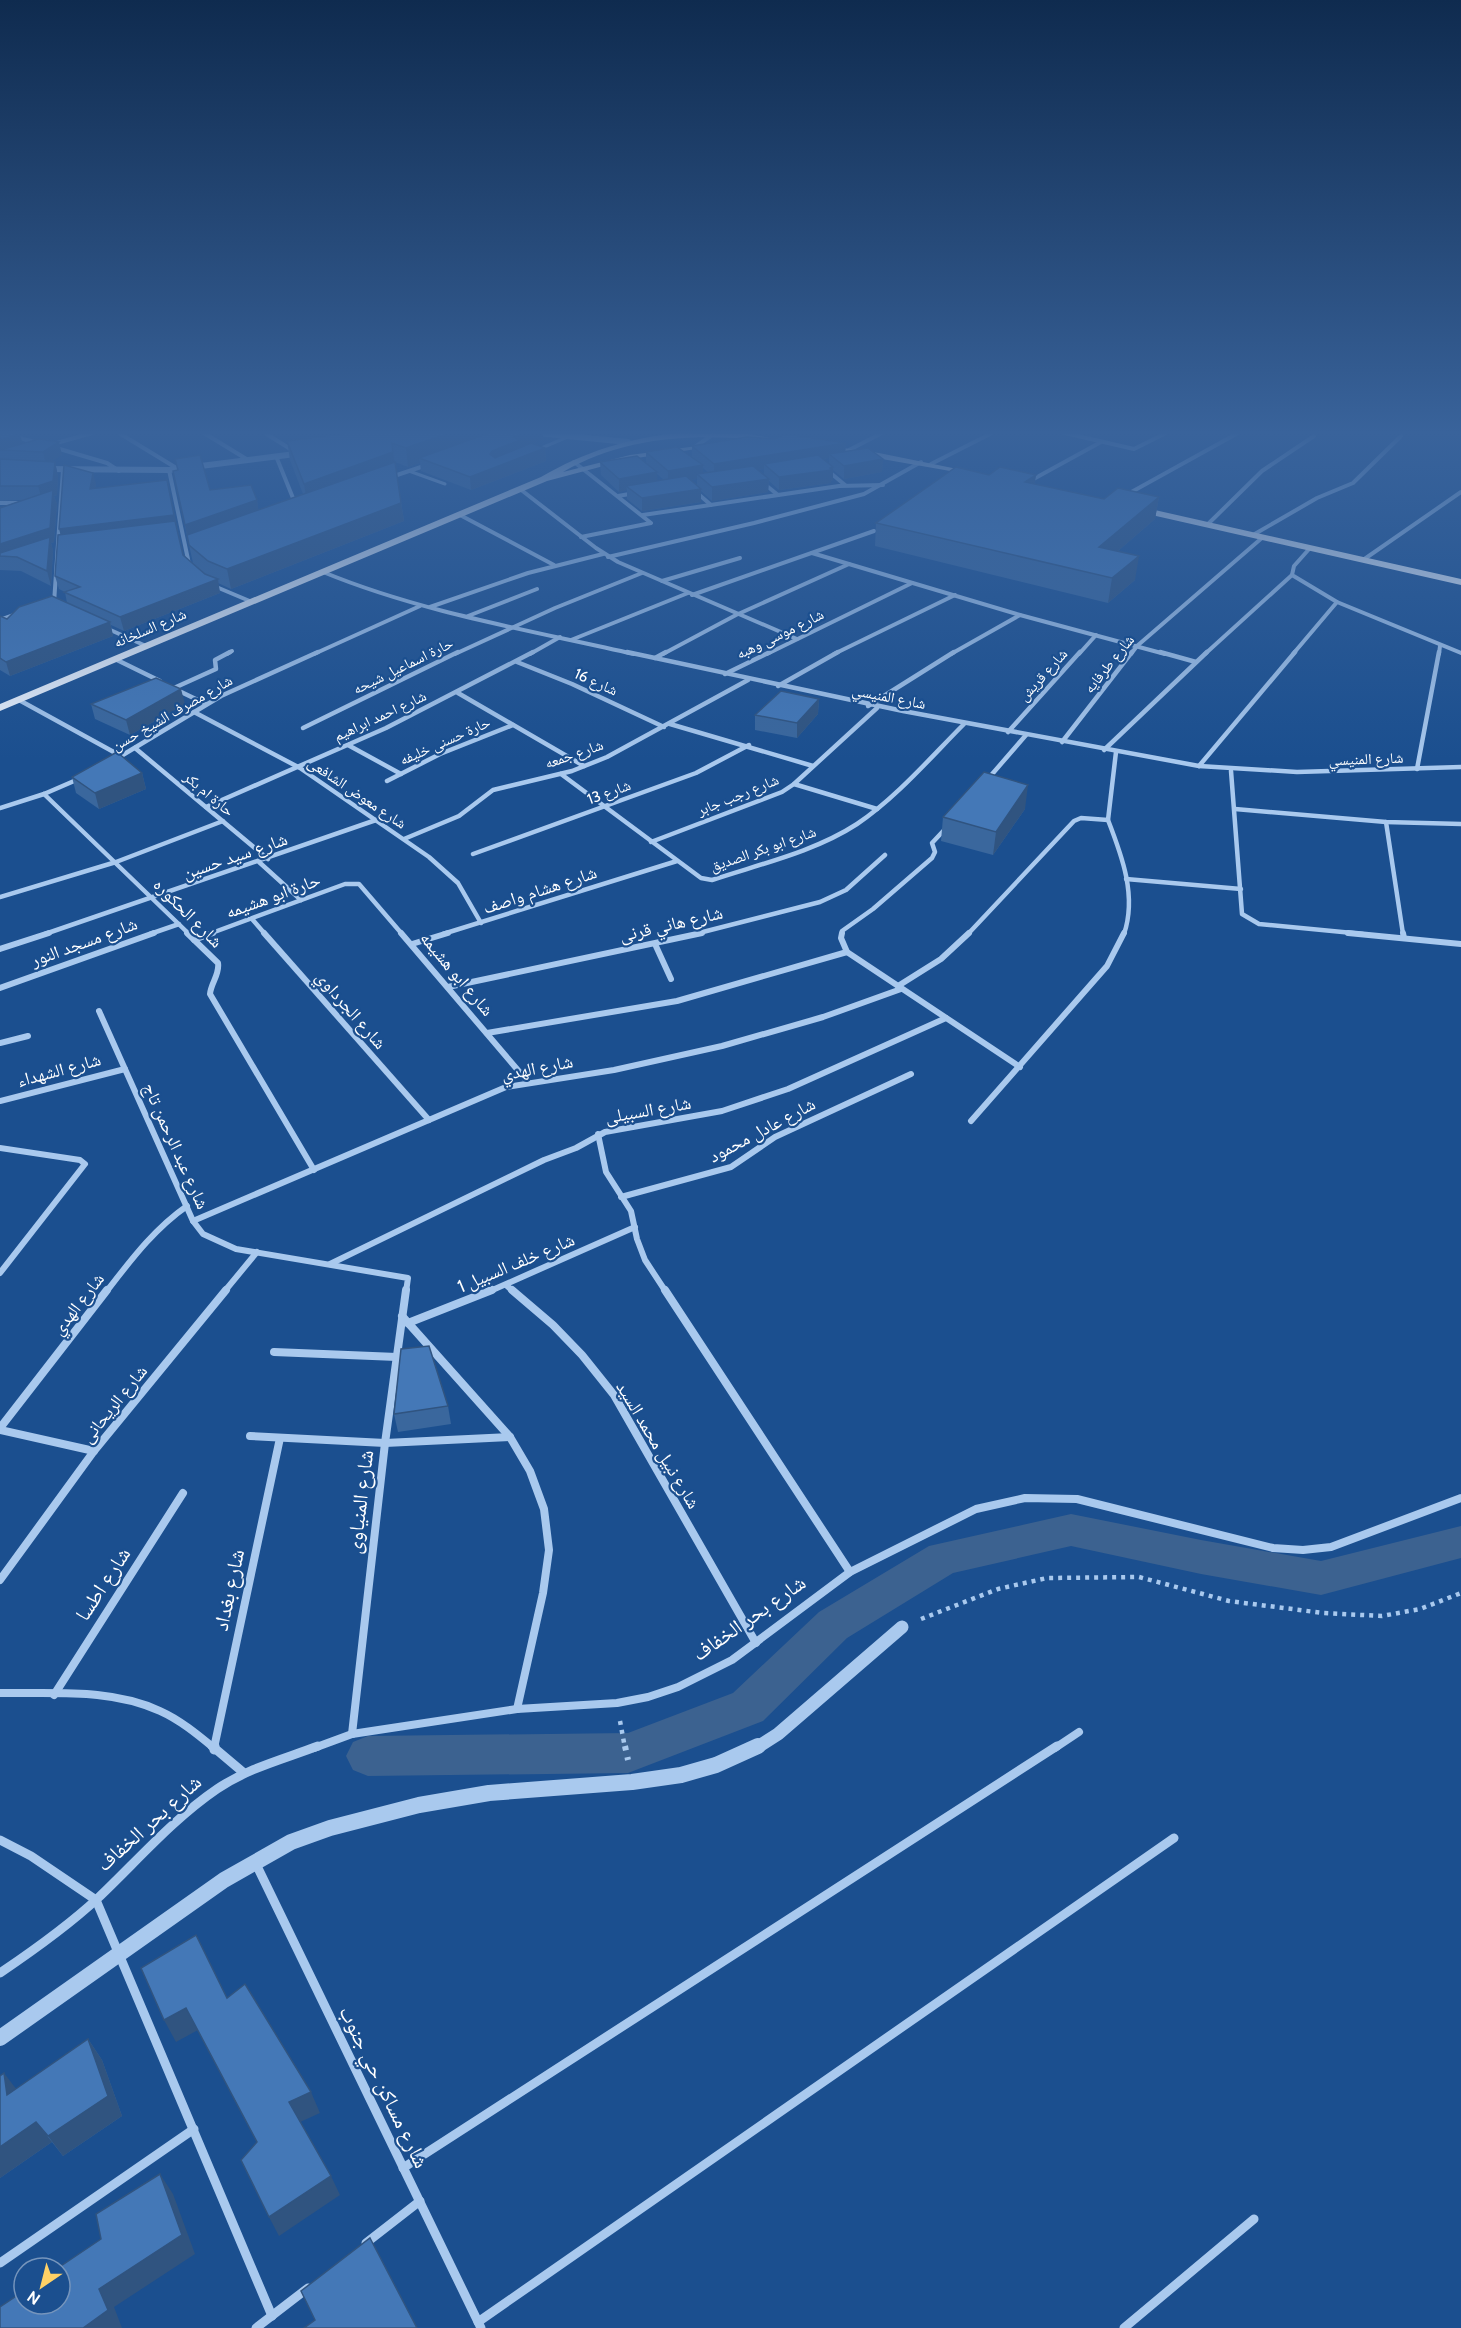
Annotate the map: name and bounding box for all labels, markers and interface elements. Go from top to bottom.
street label: شارع السلخانه [111,605,189,652]
street label: شارع موسى وهبه [733,605,827,664]
street label: شارع طرفايه [1080,631,1139,697]
street label: حارة اسماعيل شيحه [350,634,457,699]
street label: شارع قريش [1015,645,1072,706]
street label: شارع 16 [571,665,620,700]
street label: شارع مصرف الشيخ حسن [108,671,236,756]
street label: شارع المنيسي [850,681,928,716]
street label: شارع احمد ابراهيم [331,687,430,746]
street label: حارة حسنى خليفه [397,713,494,770]
street label: شارع جمعه [542,736,606,773]
street label: شارع المنيسي [1328,749,1404,772]
street label: شارع معوض الشافعى [304,753,410,834]
street label: حارة ام بكر [179,767,238,821]
street label: شارع رجب جابر [694,770,782,821]
street label: شارع 13 [585,776,634,809]
street label: شارع ابو بكر الصديق [708,822,819,876]
street label: شارع سيد حسين [180,828,290,884]
street label: شارع هشام واصف [480,861,600,920]
street label: حارة ابو هشيمه [223,869,323,923]
street label: شارع الحكوره [149,874,227,952]
street label: شارع هاني قرنى [617,901,726,950]
street label: شارع مسجد النور [27,913,140,972]
street label: شارع ابو هشيمه [415,927,499,1021]
street label: شارع الجرداوي [308,966,391,1056]
street label: شارع الشهداء [15,1048,103,1092]
street label: شارع الهدي [499,1050,576,1089]
street label: شارع عبد الرحمن تاج [137,1079,214,1213]
street label: شارع السبيلى [603,1092,693,1128]
street label: شارع عادل محمود [705,1093,819,1167]
street label: شارع خلف السبيل 1 [454,1228,578,1298]
street label: شارع الهدي [47,1269,112,1342]
street label: شارع الريحانى [76,1361,152,1447]
street label: شارع نبيل محمد السيد [611,1377,705,1513]
street label: شارع المنياوى [341,1449,379,1555]
street label: شارع اطسا [70,1542,136,1626]
street label: شارع بغداد [208,1547,250,1633]
street label: شارع بحر الخفاف [687,1569,811,1667]
street label: شارع بحر الخفاف [91,1769,207,1877]
street label: شارع مساكن حي جنوب [330,2002,435,2174]
north arrow [12,2256,72,2316]
text: N [24,2287,44,2309]

